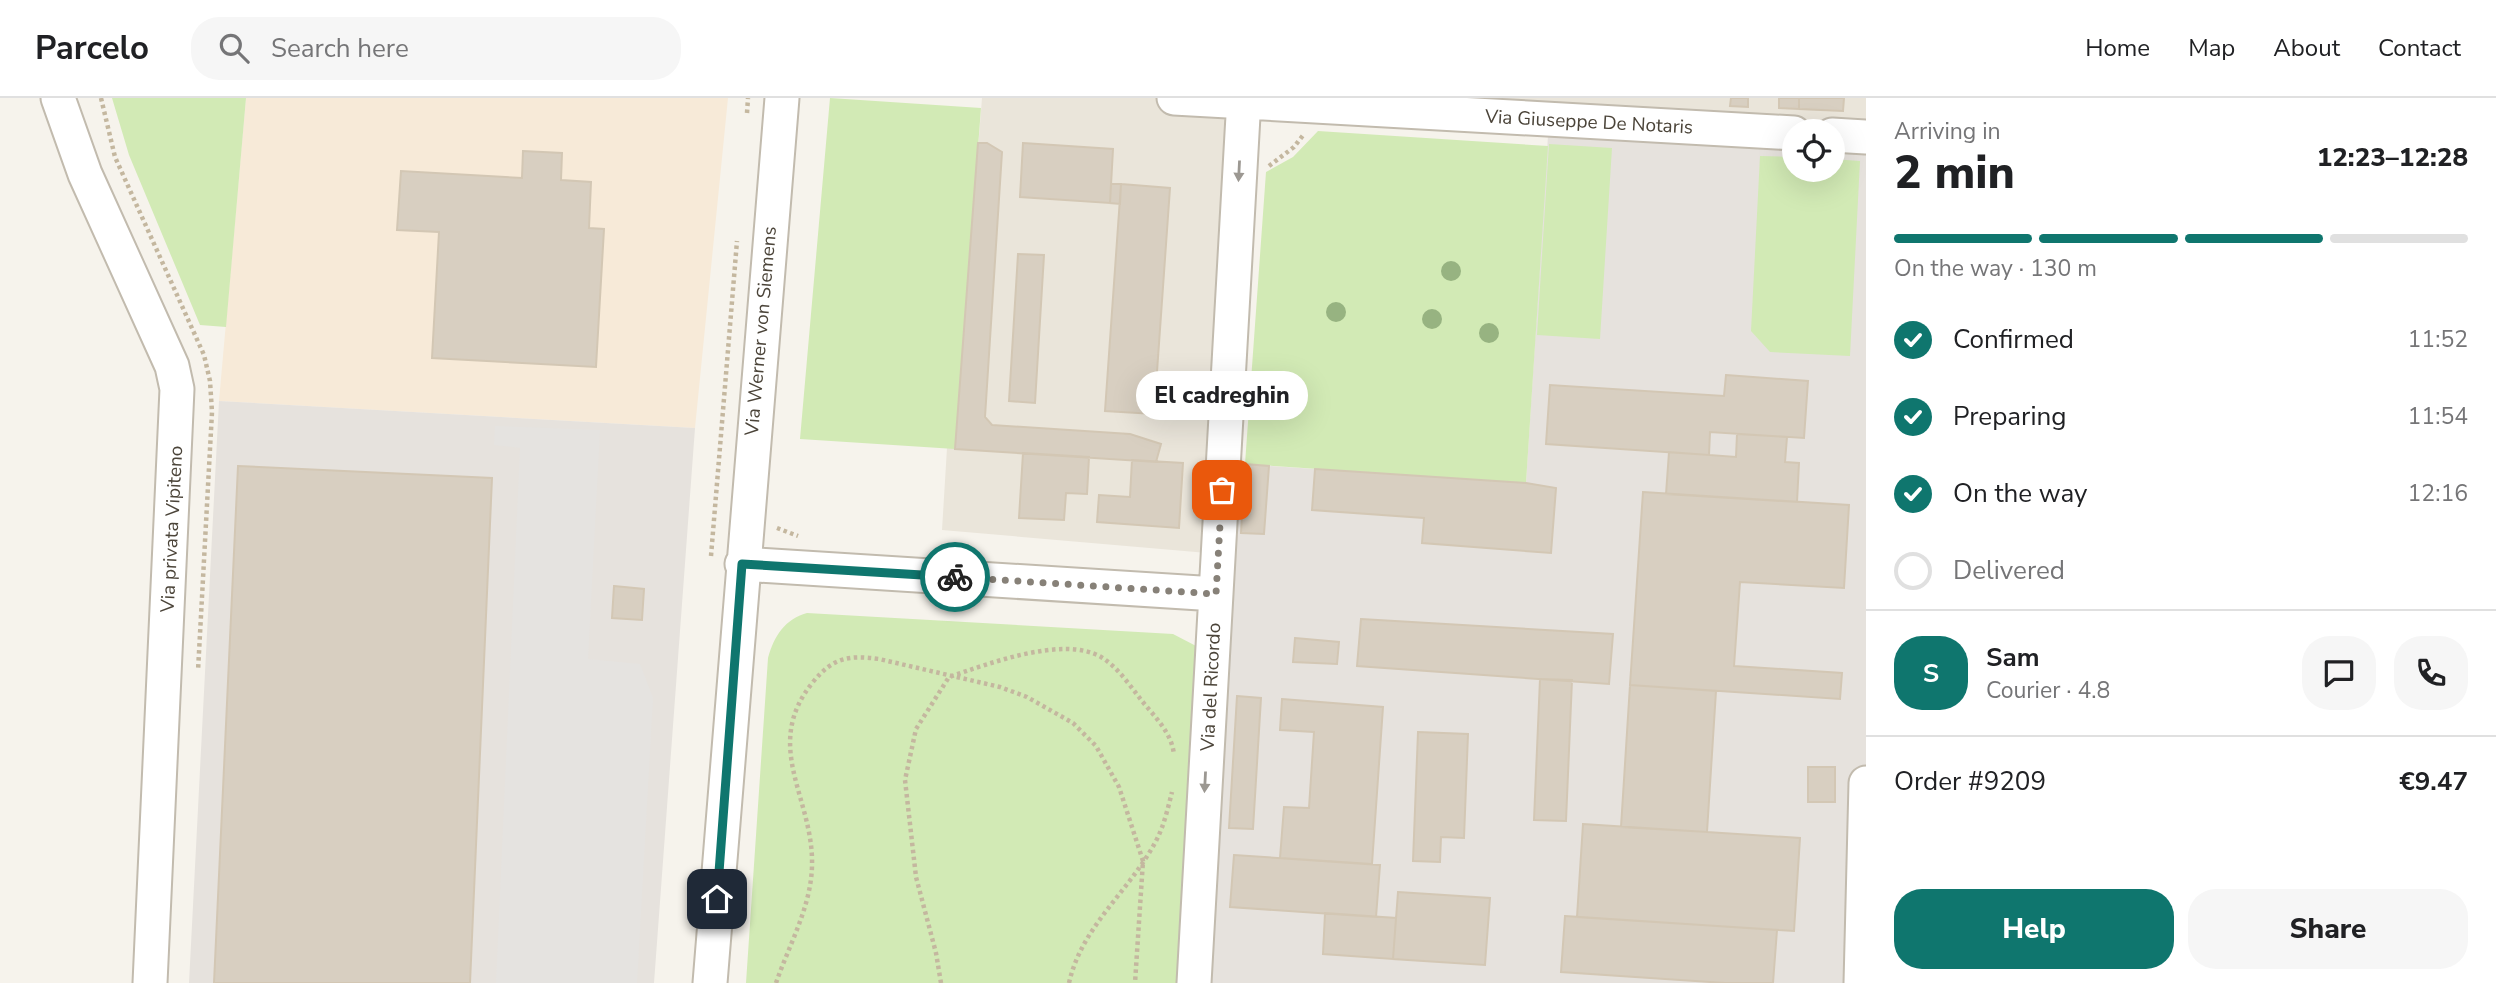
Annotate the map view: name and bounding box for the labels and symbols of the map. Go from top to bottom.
street label: Via Giuseppe De Notaris [1483,104,1694,140]
one-way arrow [1234,161,1245,183]
street label: Via Werner von Siemens [739,225,783,438]
callout: El cadreghin [1136,371,1308,420]
street label: Via privata Vipiteno [155,445,189,614]
pin [1192,460,1252,520]
courier [920,542,990,612]
street label: Via del Ricordo [1195,622,1227,753]
one-way arrow [1200,772,1211,794]
pin [687,869,747,929]

